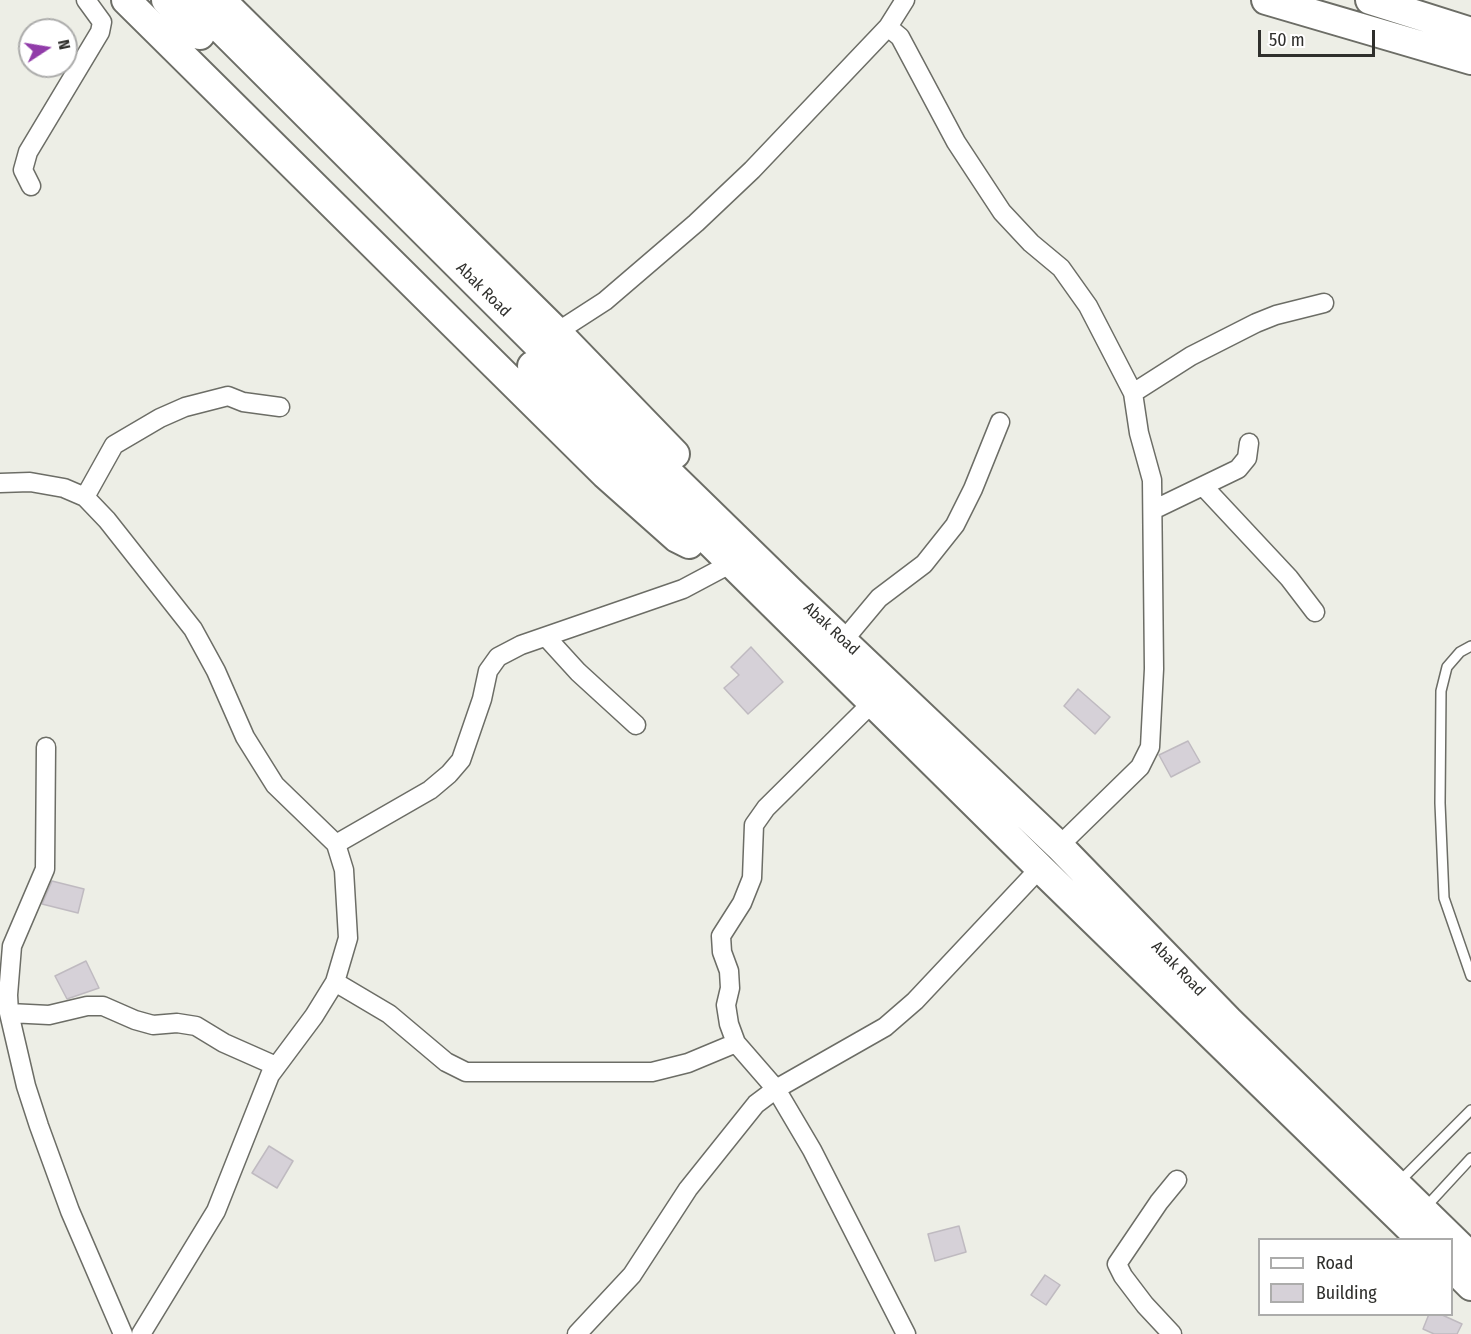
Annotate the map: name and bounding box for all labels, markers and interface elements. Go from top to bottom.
north arrow [18,18,78,78]
scale bar [1261,18,1378,56]
text: 50 m [1269,29,1305,51]
text: N [54,38,74,51]
street label: Abak Road [452,259,514,321]
street label: Abak Road [799,598,863,660]
street label: Abak Road [1147,938,1209,1000]
legend [1258,1238,1453,1316]
text: Road [1316,1252,1353,1274]
text: Building [1316,1282,1377,1304]

